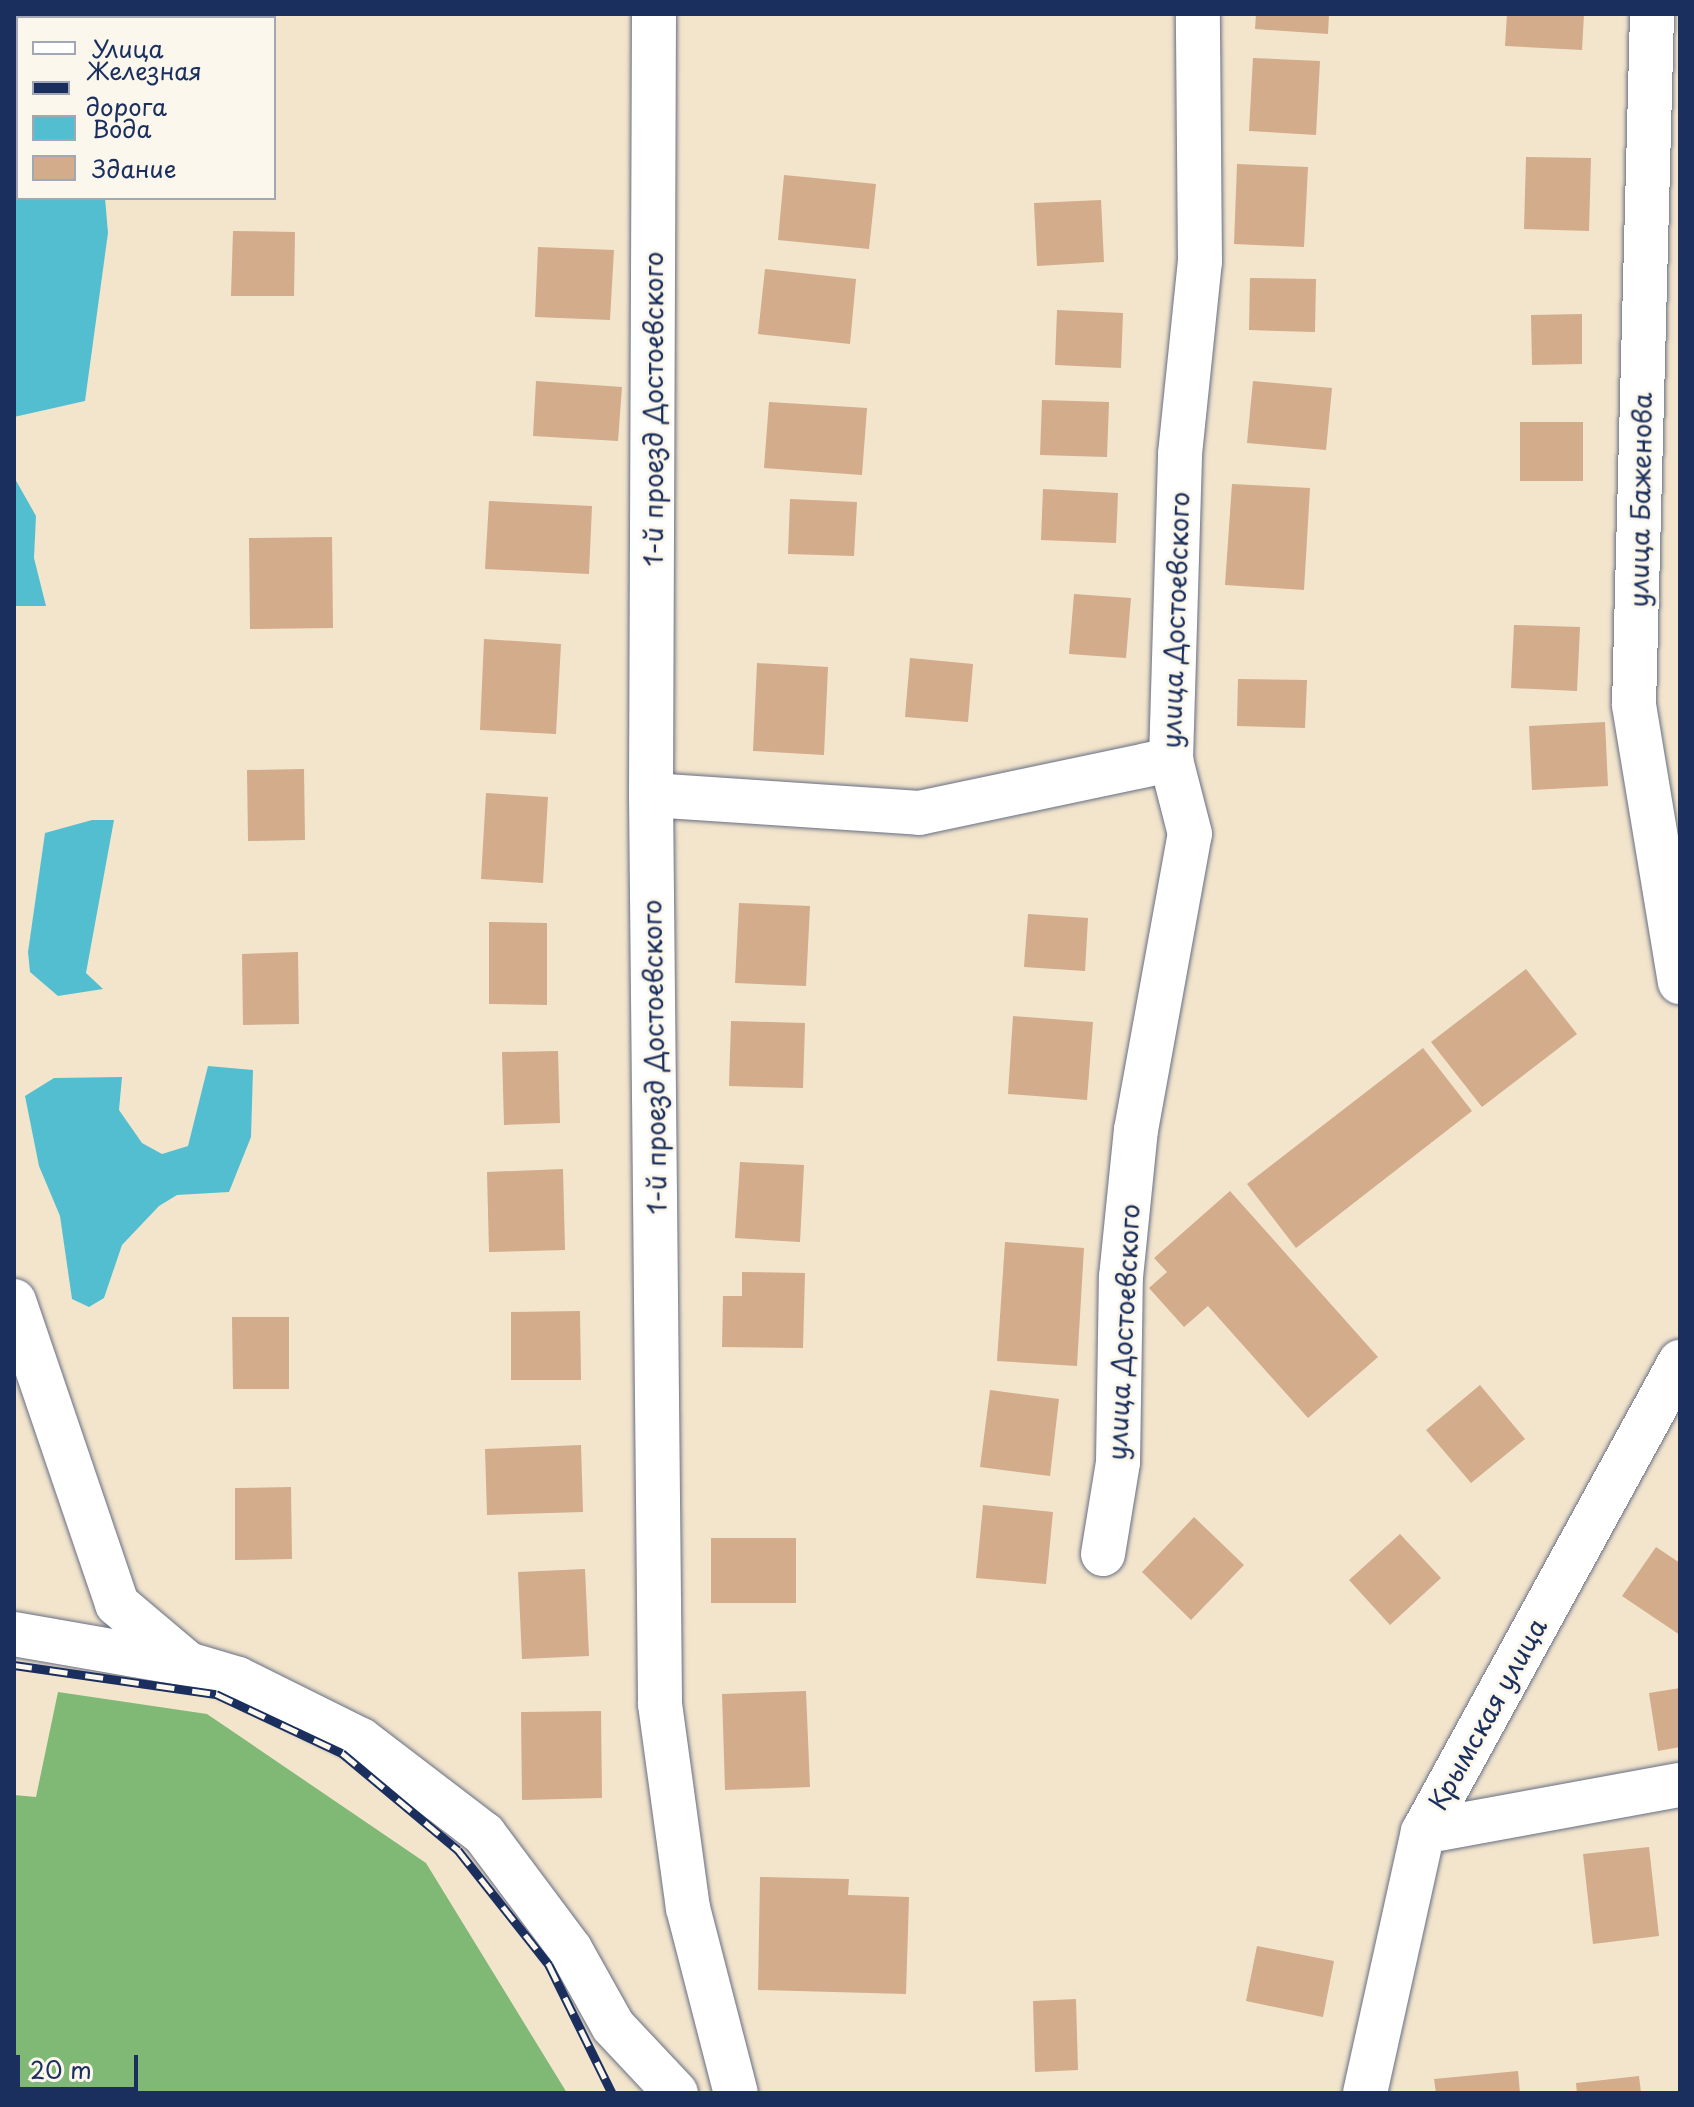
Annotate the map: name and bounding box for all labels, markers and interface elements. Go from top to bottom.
legend [16,16,276,200]
text: Улица [92,30,164,66]
text: Железная дорога [86,52,202,124]
text: Вода [92,110,151,146]
text: Здание [92,150,177,186]
street label: 1-й проезд Достоевского [637,251,669,567]
street label: улица Баженова [1623,392,1657,608]
street label: улица Достоевского [1155,491,1195,749]
street label: 1-й проезд Достоевского [636,899,672,1215]
street label: улица Достоевского [1101,1202,1145,1462]
street label: Крымская улица [1421,1612,1553,1816]
scale bar [20,2039,142,2089]
text: 20 m [30,2051,92,2087]

